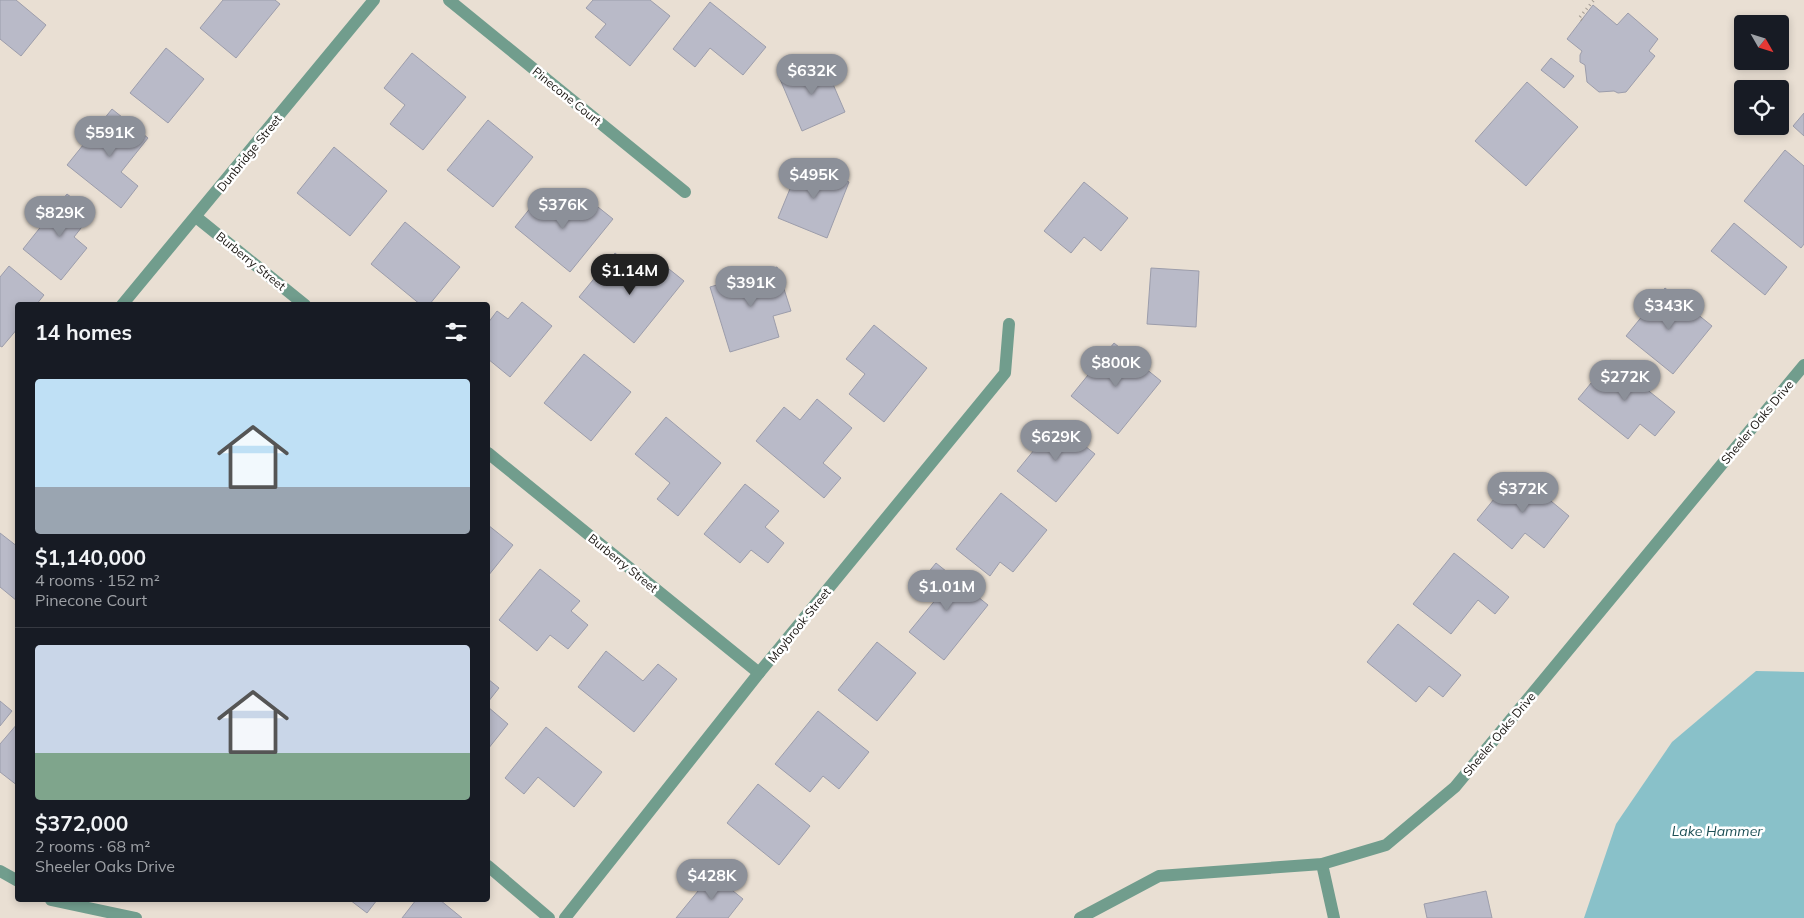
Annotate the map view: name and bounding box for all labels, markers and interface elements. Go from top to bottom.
north arrow [1734,15,1789,70]
map controls [1734,15,1789,135]
pin: $632K [777,54,847,96]
text: $632K [787,60,837,80]
street label: Pinecone Court [530,64,604,128]
button: locate [1734,80,1789,135]
street label: Dunbridge Street [213,112,285,194]
pin: $591K [75,116,145,158]
text: $591K [85,122,135,142]
pin: $495K [779,158,849,200]
text: $495K [789,164,839,184]
pin: $376K [528,188,598,230]
text: $376K [538,194,588,214]
pin: $829K [25,196,95,238]
text: $829K [35,202,85,222]
street label: Burberry Street [213,228,289,294]
pin: $1.14M [589,254,671,296]
text: $1.14M [602,260,658,280]
pin: $391K [716,266,786,308]
text: $391K [726,272,776,292]
pin: $343K [1634,288,1704,331]
text: $343K [1644,295,1694,315]
icon: filters [442,318,470,346]
text: 14 homes [35,319,132,345]
pin: $800K [1081,346,1151,388]
text: $800K [1091,352,1141,372]
pin: $272K [1590,360,1660,402]
text: $272K [1600,366,1650,386]
street label: Sheeler Oaks Drive [1717,377,1797,467]
icon: home [208,412,298,502]
pin: $629K [1021,420,1091,462]
text: $629K [1031,426,1081,446]
pin: $372K [1488,472,1558,514]
text: $372K [1498,478,1548,498]
street label: Burberry Street [585,530,661,596]
text: $1,140,000 [35,544,146,570]
text: 4 rooms · 152 m² [35,570,160,590]
pin: $1.01M [906,570,988,612]
text: $1.01M [919,576,975,596]
street label: Maybrook Street [764,585,834,665]
text: Pinecone Court [35,590,147,610]
icon: home [208,677,298,767]
street label: Sheeler Oaks Drive [1459,689,1539,779]
text: $372,000 [35,810,128,836]
water label: Lake Hammer [1672,822,1763,840]
text: 2 rooms · 68 m² [35,836,150,856]
text: Sheeler Oaks Drive [35,856,175,876]
pin: $428K [677,858,747,901]
text: $428K [687,865,737,885]

